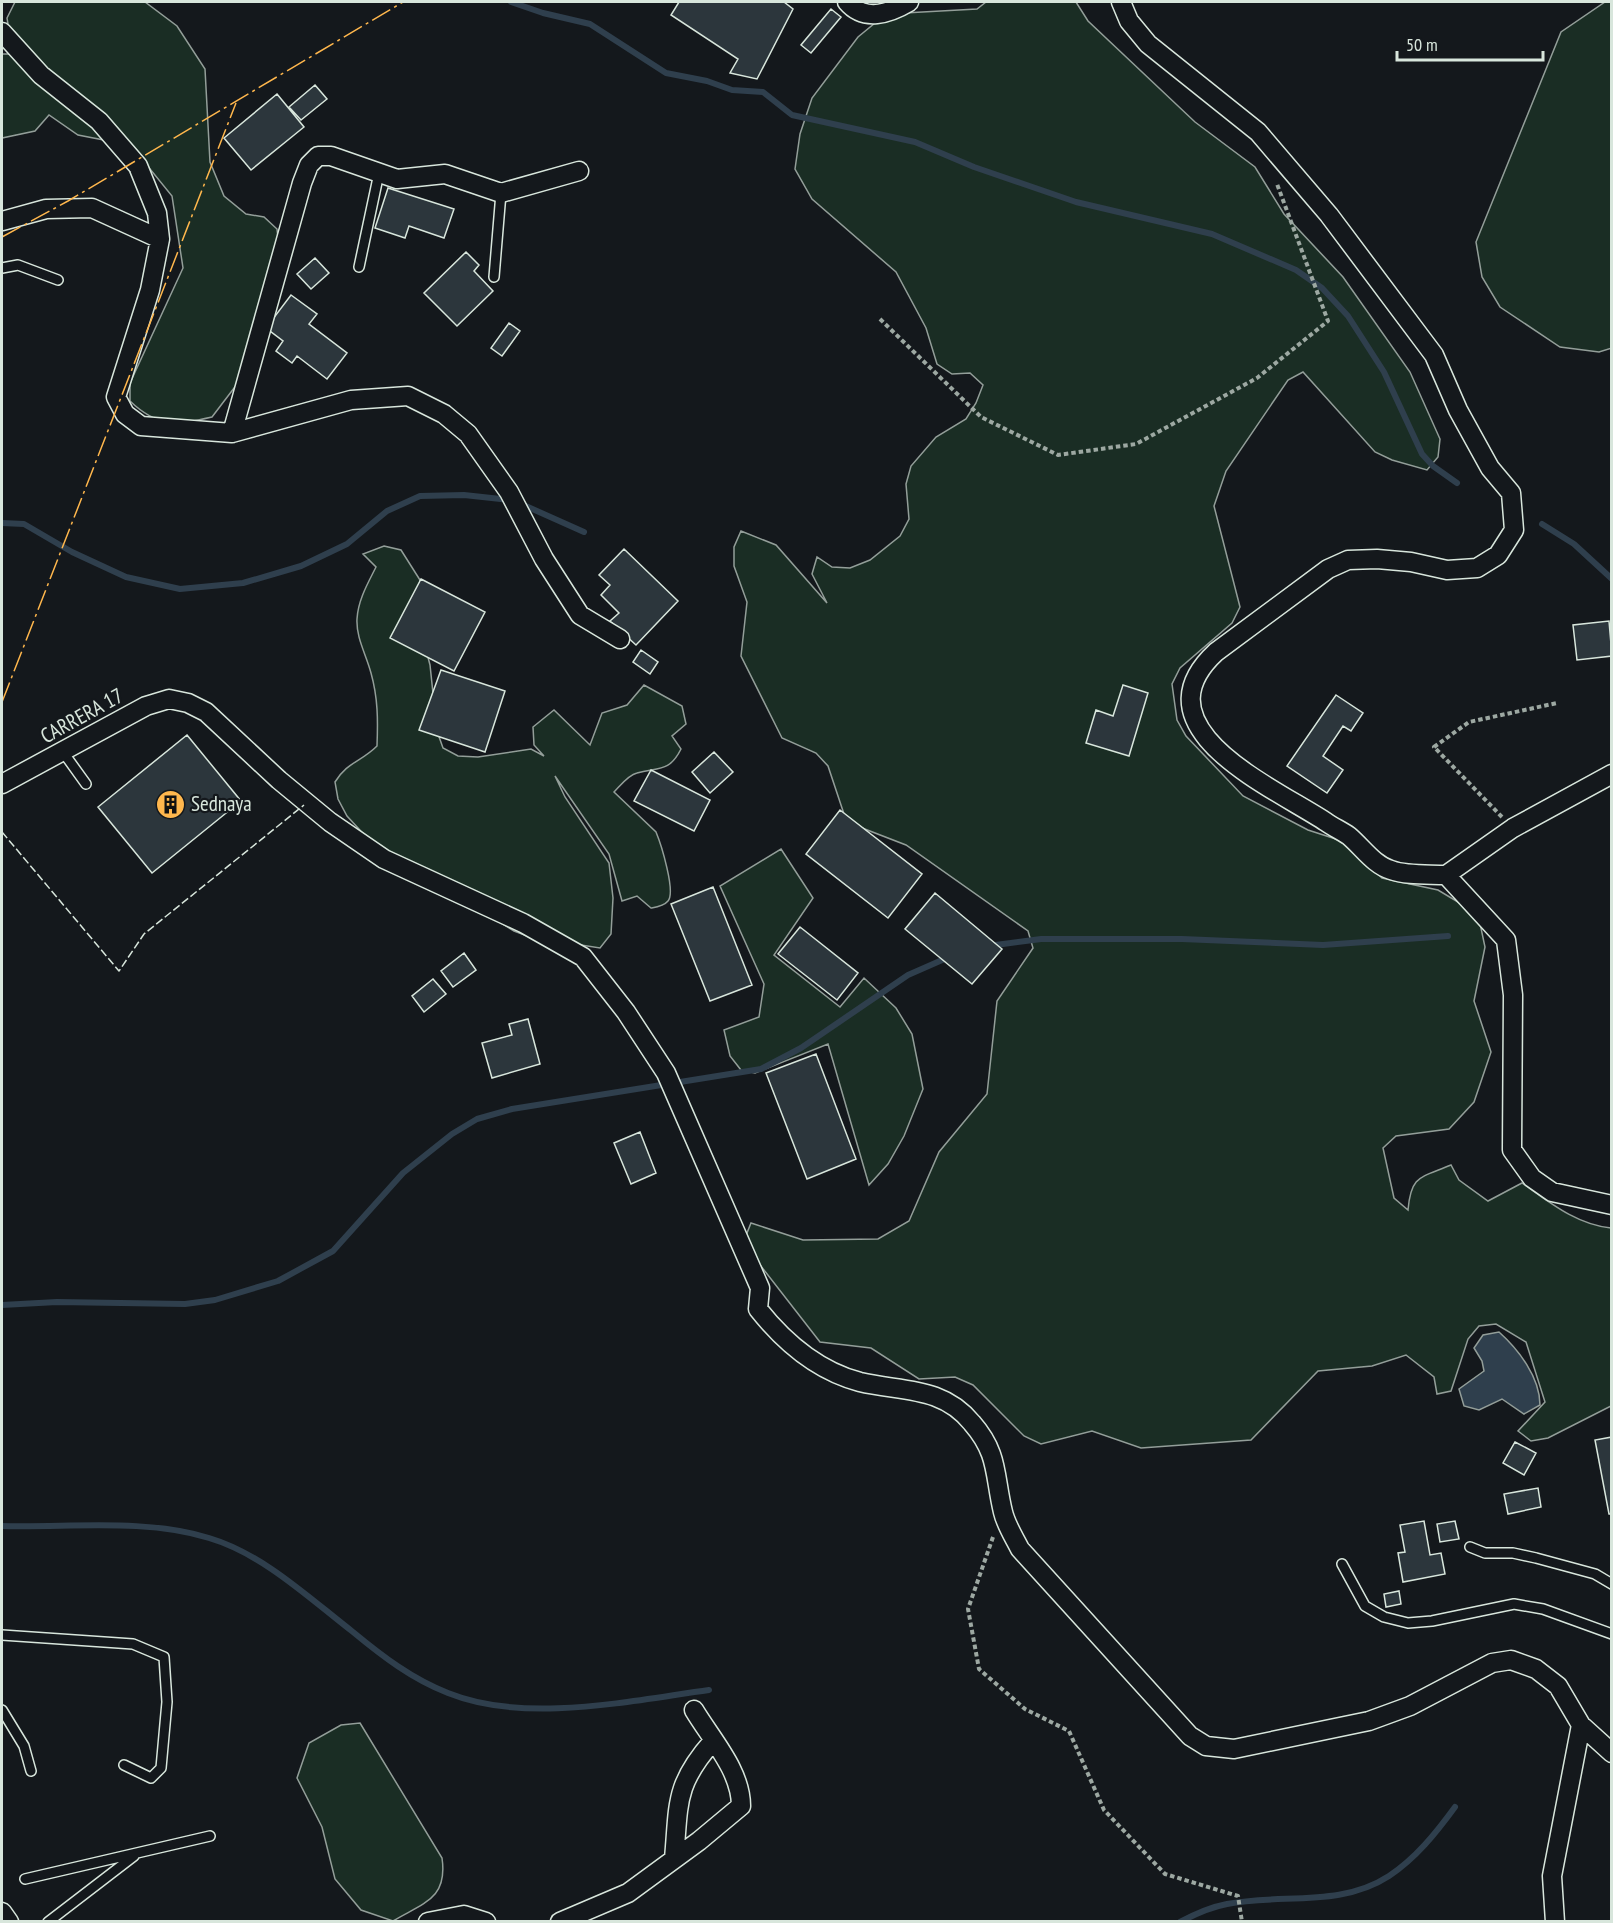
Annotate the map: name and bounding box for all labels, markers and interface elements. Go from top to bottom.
scale bar [1397,24,1542,62]
text: 50 m [1406,33,1438,56]
street label: CARRERA 17 [36,682,128,749]
building icon: Sednaya [154,788,186,820]
place label: Sednaya [191,790,252,817]

